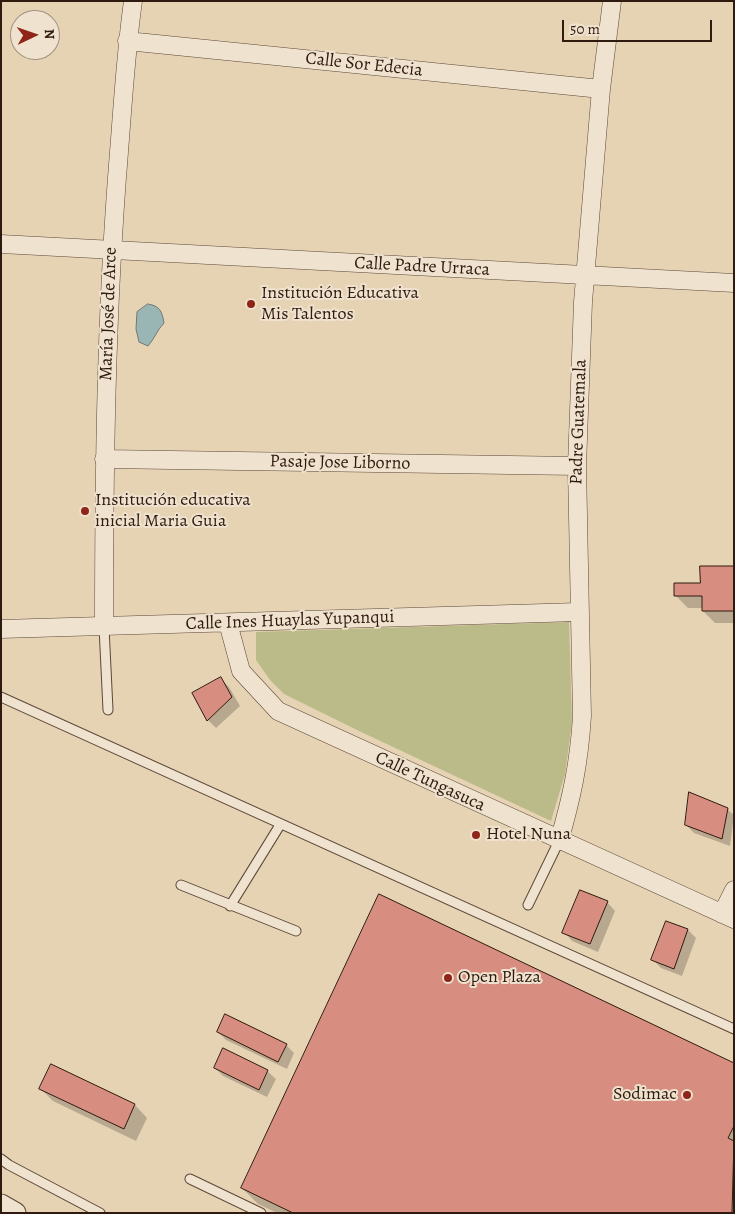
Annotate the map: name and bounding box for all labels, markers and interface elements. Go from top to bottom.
north arrow [10,10,60,60]
scale bar [565,10,715,42]
text: 50 m [570,19,600,39]
text: N [40,29,59,40]
street label: Calle Sor Edecia [304,48,424,82]
street label: María José de Arce [96,247,122,381]
street label: Calle Padre Urraca [354,253,490,281]
place label: Institución Educativa Mis Talentos [261,283,419,326]
marker: Institución Educativa Mis Talentos [245,298,257,310]
street label: Padre Guatemala [566,359,592,485]
street label: Pasaje Jose Liborno [269,451,411,475]
place label: Institución educativa inicial Maria Guia [95,490,251,532]
marker: Institución educativa inicial Maria Guia [79,505,91,517]
street label: Calle Ines Huaylas Yupanqui [185,607,395,635]
street label: Calle Tungasuca [372,747,488,817]
place label: Hotel Nuna [486,824,571,846]
marker: Hotel Nuna [470,829,482,841]
place label: Open Plaza [458,967,541,989]
marker: Open Plaza [442,972,454,984]
place label: Sodimac [613,1084,677,1106]
marker: Sodimac [681,1089,693,1101]

